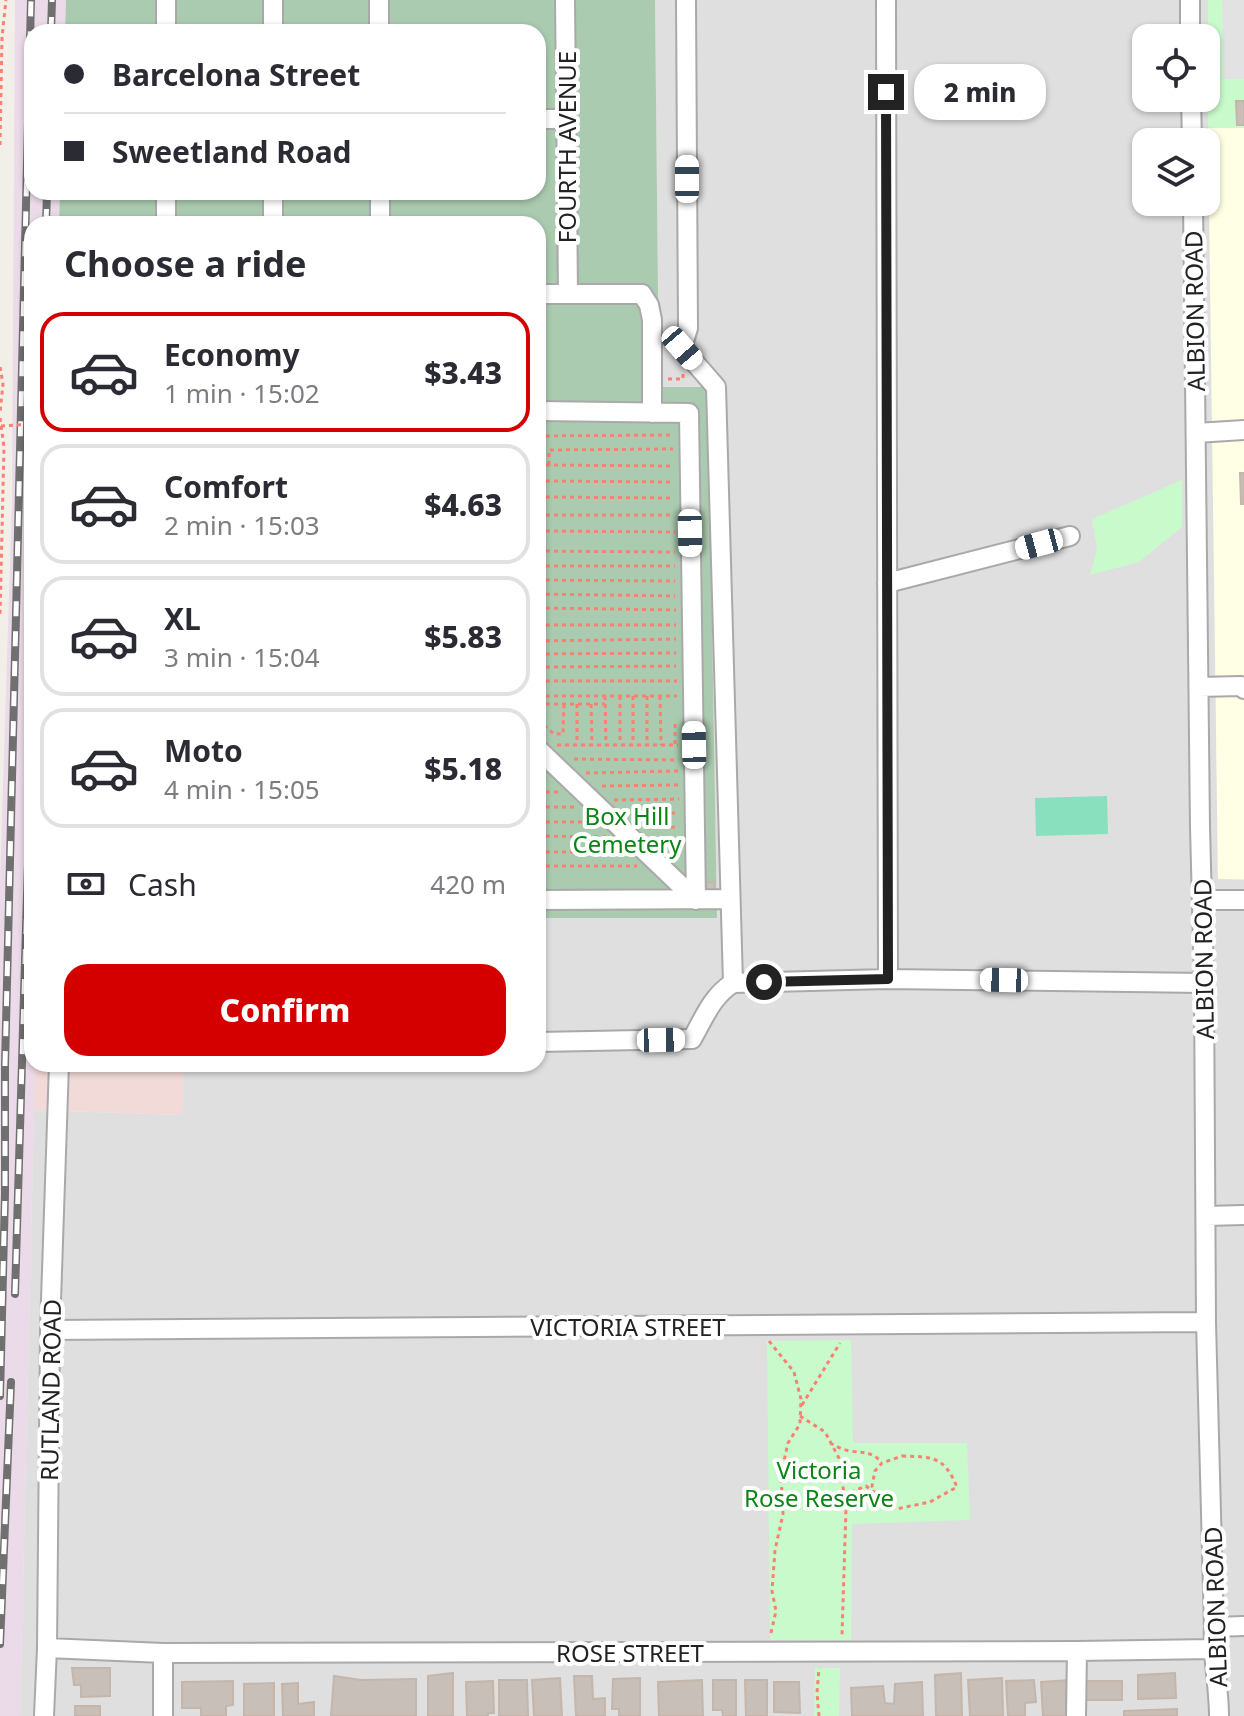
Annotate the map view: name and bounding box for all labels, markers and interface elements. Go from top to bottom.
map controls [1132,24,1220,216]
button: locate [1132,24,1220,112]
street label: FOURTH AVENUE [550,51,583,243]
text: Barcelona Street [112,54,360,95]
callout: 2 min [914,64,1046,120]
route end [868,74,904,110]
text: 2 min [944,74,1016,110]
button: layers [1132,128,1220,216]
text: Sweetland Road [112,131,352,172]
car [675,155,699,203]
street label: ALBION ROAD [1176,230,1212,392]
text: Choose a ride [64,239,306,288]
car [657,322,707,374]
text: Economy [164,334,300,375]
icon: car [68,336,140,408]
text: $3.43 [424,352,502,393]
text: 1 min · 15:02 [164,375,320,411]
text: Comfort [164,466,288,507]
icon: car [68,468,140,540]
text: $4.63 [424,484,502,525]
text: 2 min · 15:03 [164,507,320,543]
car [678,509,702,557]
car [1013,526,1065,562]
text: XL [164,598,201,639]
icon: car [68,600,140,672]
text: $5.83 [424,616,502,657]
text: 3 min · 15:04 [164,639,320,675]
car [682,721,706,769]
text: Moto [164,730,243,771]
icon: car [68,732,140,804]
text: $5.18 [424,748,502,789]
text: 4 min · 15:05 [164,771,320,807]
park label: Box Hill Cemetery [572,799,682,860]
icon: cash [64,862,108,906]
text: Cash [128,864,197,905]
text: 420 m [430,866,506,902]
street label: ALBION ROAD [1185,878,1221,1040]
button: Confirm [64,964,506,1056]
route start [746,964,782,1000]
car [980,968,1028,992]
car [637,1028,685,1052]
street label: RUTLAND ROAD [32,1299,68,1481]
street label: VICTORIA STREET [530,1310,726,1343]
park label: Victoria Rose Reserve [744,1453,894,1514]
street label: ALBION ROAD [1196,1526,1234,1688]
street label: ROSE STREET [556,1636,705,1669]

